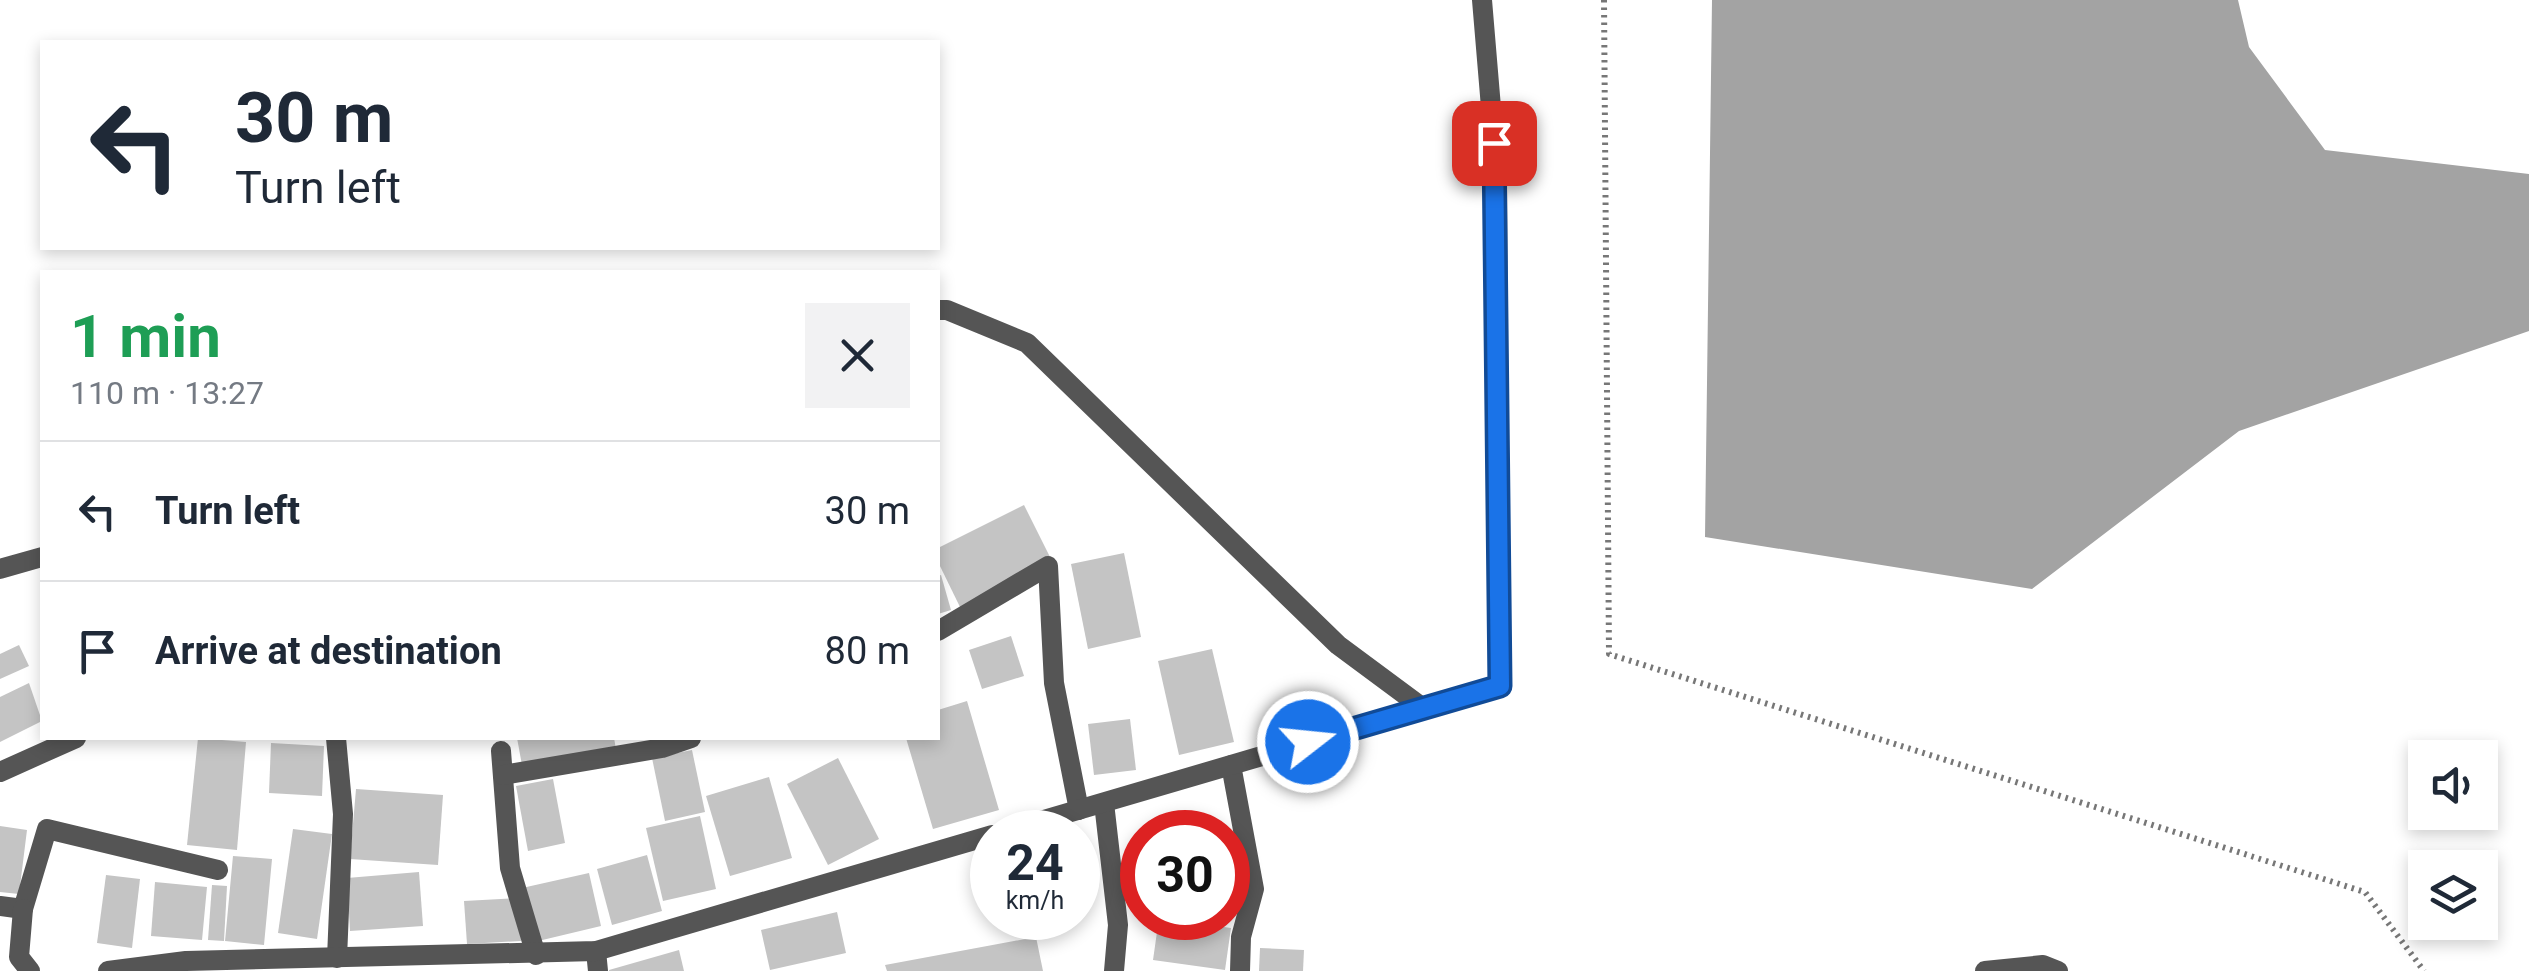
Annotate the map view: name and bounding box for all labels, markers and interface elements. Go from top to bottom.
text: 30 m [235,77,393,159]
icon: left [70,80,200,210]
pin [1452,101,1537,186]
icon: arrive [1467,116,1522,171]
text: Turn left [235,161,401,214]
text: 1 min [70,301,221,372]
button: close [805,303,910,408]
text: 110 m · 13:27 [70,374,264,412]
icon: left [70,484,125,539]
text: Turn left [155,489,300,533]
text: 30 m [825,489,910,533]
icon: arrive [70,624,125,679]
text: Arrive at destination [155,629,502,673]
text: 80 m [825,629,910,673]
position arrow [1256,690,1360,794]
map controls [2408,740,2498,940]
button: sound [2408,740,2498,830]
speed limit sign: 30 [1120,810,1250,940]
text: 24 [1006,834,1064,892]
button: layers [2408,850,2498,940]
text: km/h [1006,886,1064,915]

